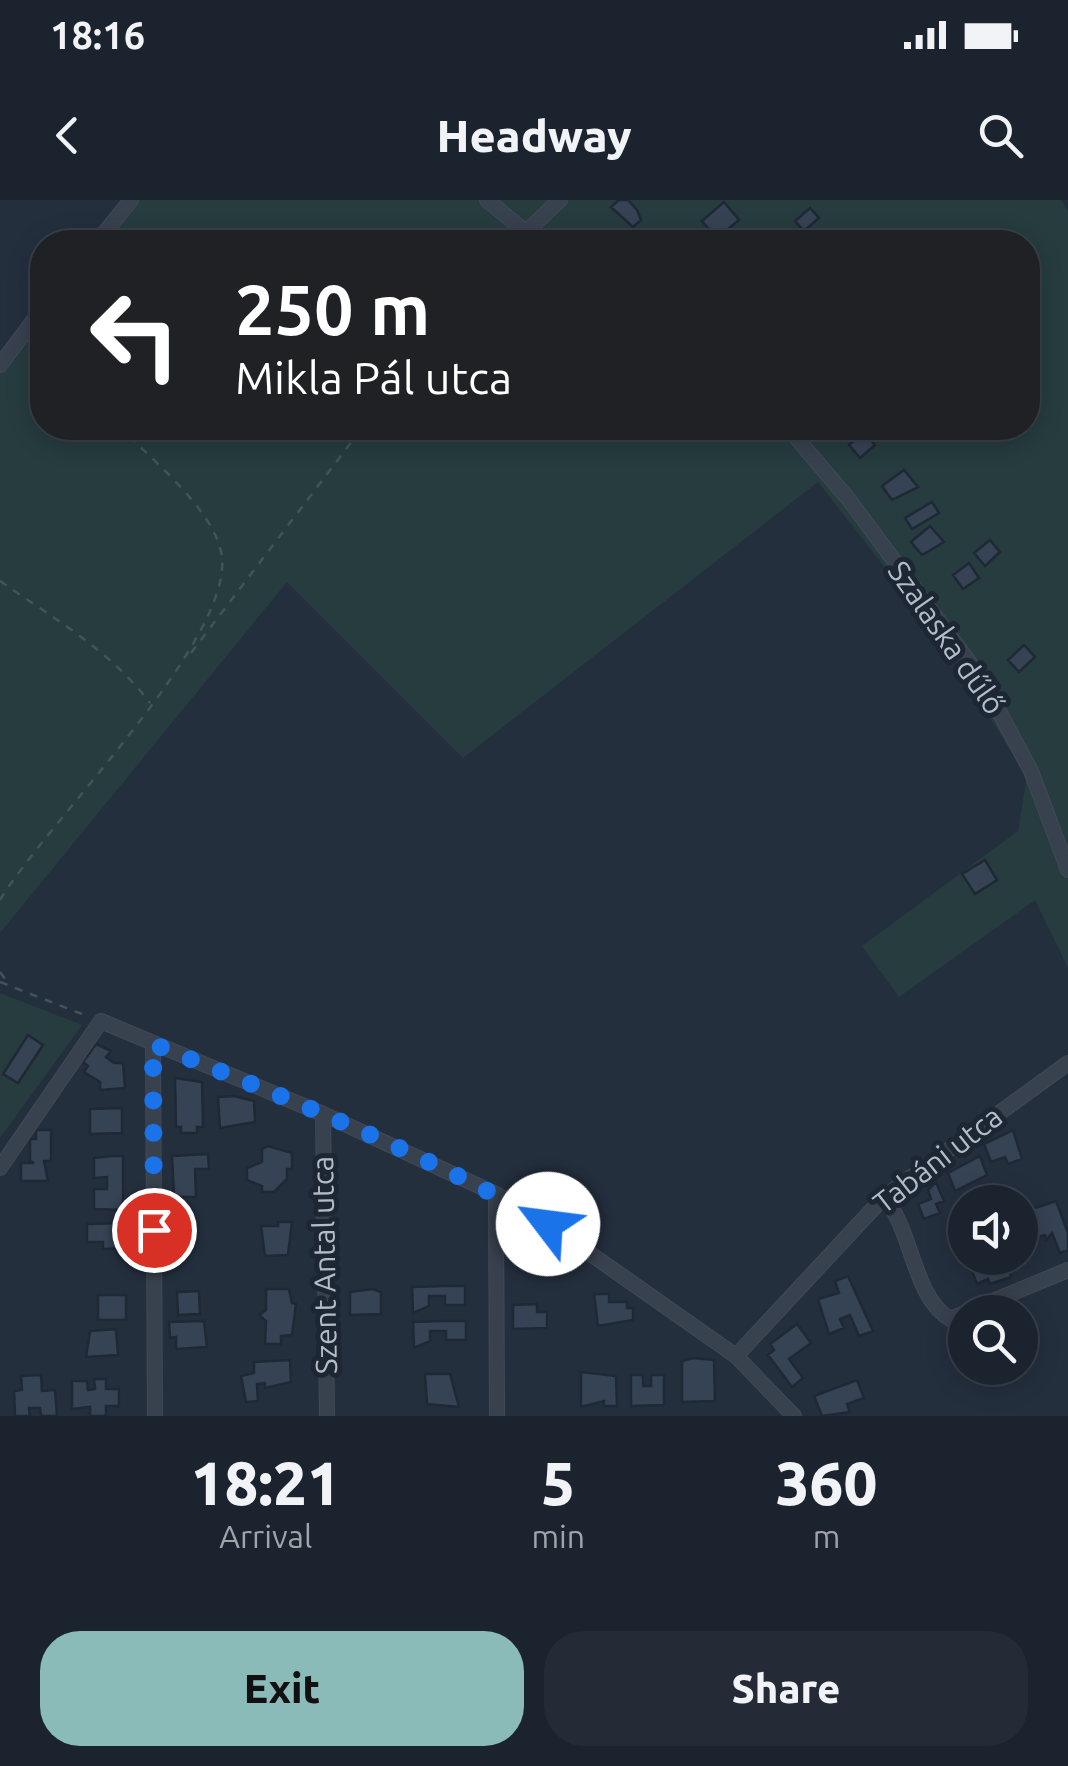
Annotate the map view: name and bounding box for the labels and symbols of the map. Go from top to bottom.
street label: Szalaska dűlő [882,554,1012,720]
street label: Tabáni utca [866,1099,1008,1220]
street label: Szent Antal utca [305,1156,343,1374]
position arrow [496,1172,600,1276]
pin [112,1188,197,1273]

